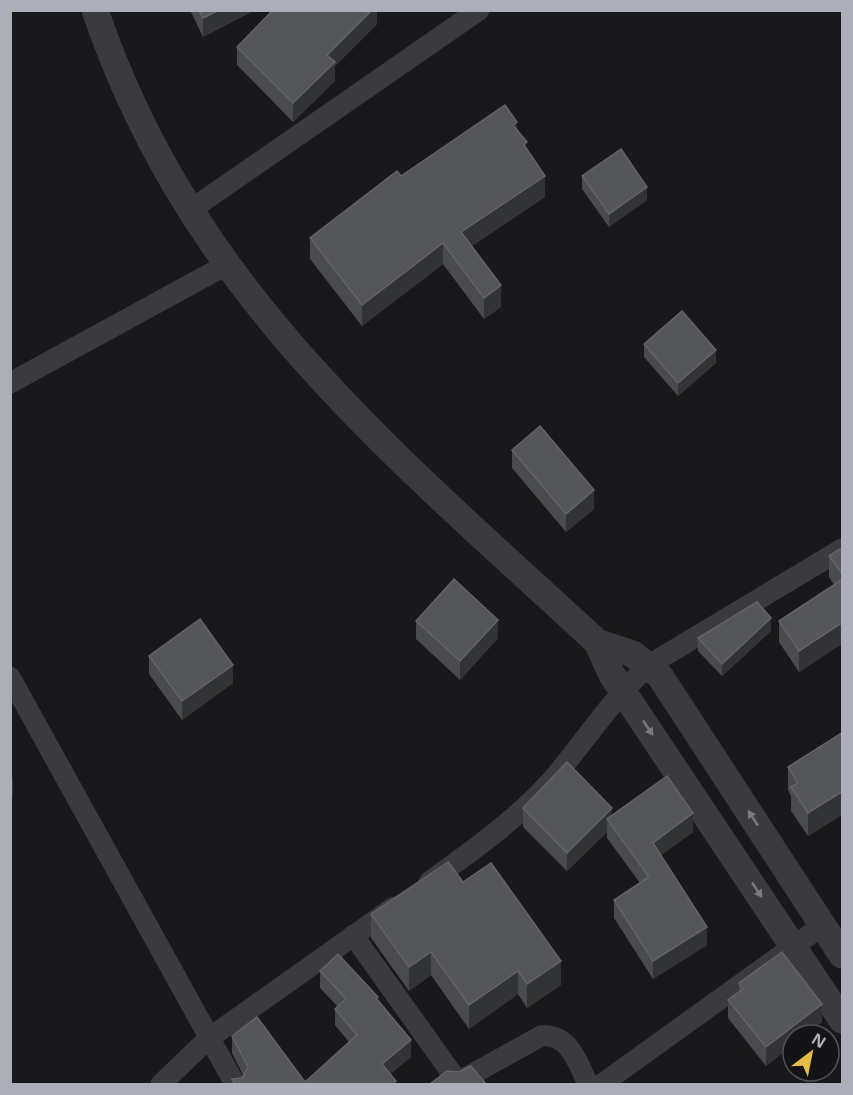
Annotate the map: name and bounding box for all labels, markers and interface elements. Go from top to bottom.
one-way arrow [642,720,654,736]
one-way arrow [748,810,759,826]
one-way arrow [751,882,762,898]
north arrow [781,1023,841,1083]
text: N [808,1028,830,1053]

